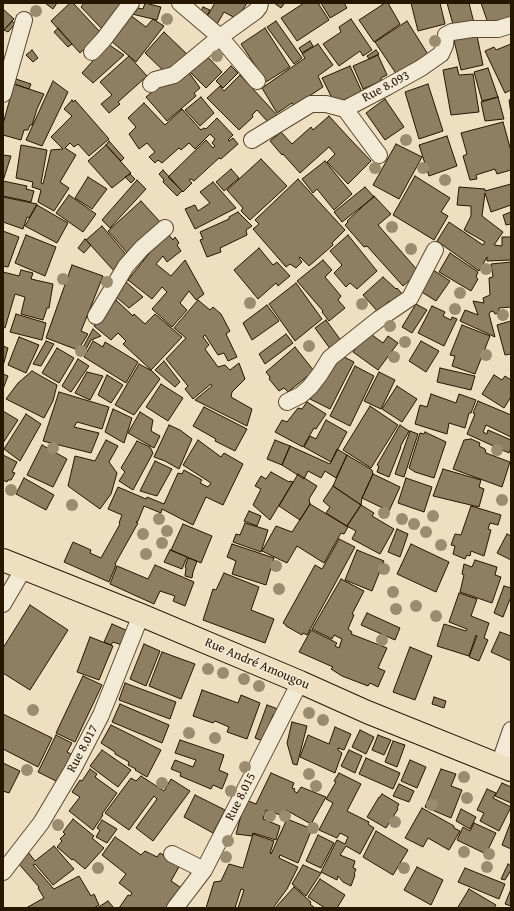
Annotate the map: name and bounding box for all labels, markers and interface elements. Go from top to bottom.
street label: Rue 8.093 [360,68,412,106]
street label: Rue André Amougou [202,635,312,693]
street label: Rue 8.017 [64,723,102,775]
street label: Rue 8.015 [222,770,260,824]

